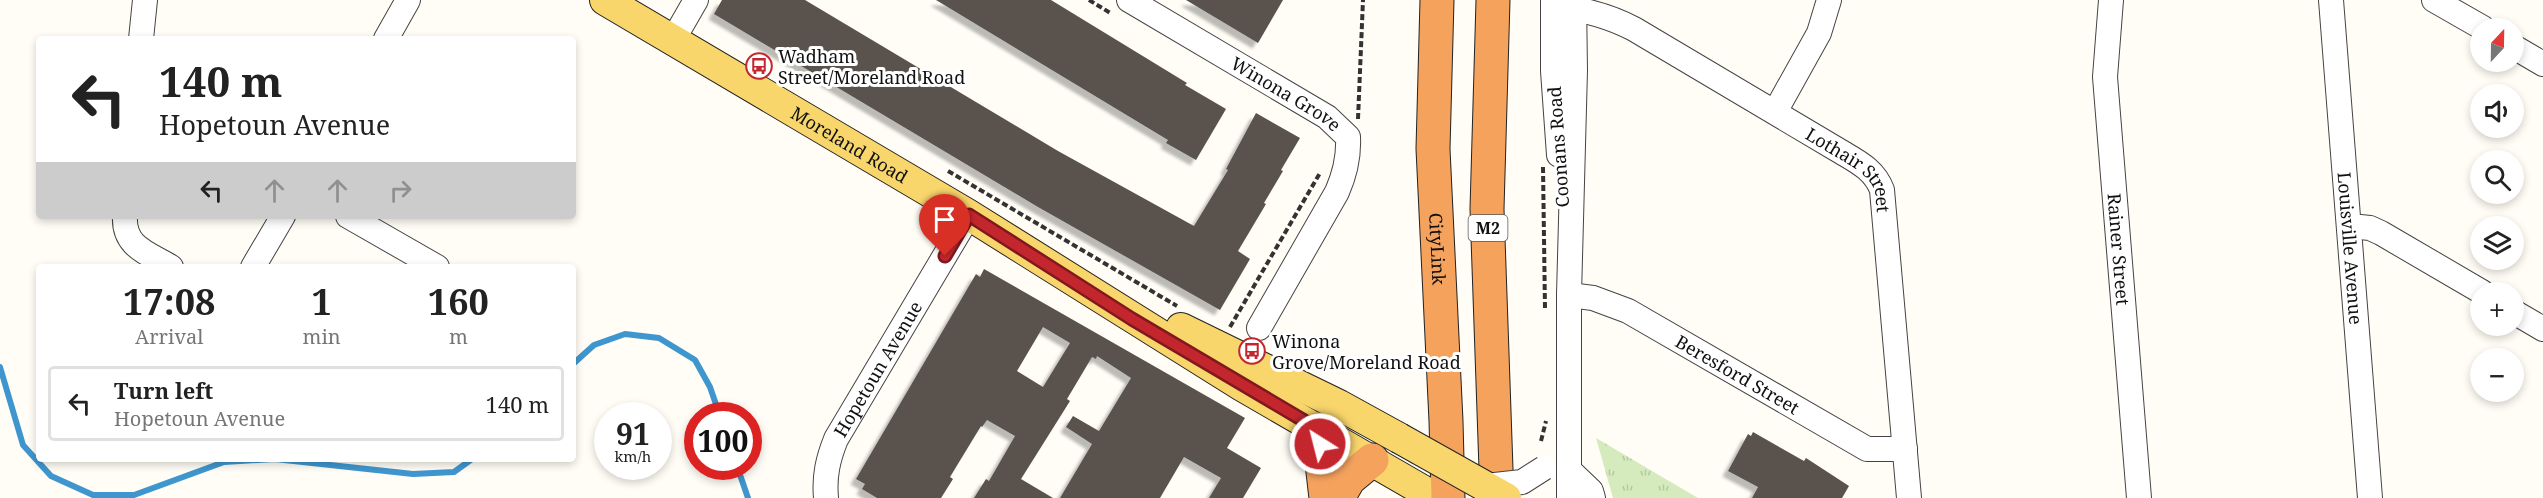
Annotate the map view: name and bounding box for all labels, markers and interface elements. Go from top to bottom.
north arrow [2470,18,2524,72]
map controls [2470,18,2524,402]
place label: Wadham Street/Moreland Road [778,44,965,89]
bus stop icon: Wadham Street/Moreland Road [744,51,774,81]
street label: Winona Grove [1227,51,1346,136]
text: 140 m [159,52,283,109]
icon: left [60,60,138,138]
button: sound [2470,84,2524,138]
street label: Coonans Road [1542,86,1574,208]
street label: Moreland Road [787,101,912,188]
text: Hopetoun Avenue [159,106,390,143]
street label: Lothair Street [1801,122,1896,213]
button: search [2470,150,2524,204]
street label: Louisville Avenue [2333,171,2368,325]
icon: left [195,174,228,207]
icon: ahead [258,174,291,207]
icon: ahead [321,174,354,207]
icon: right [384,174,417,207]
street label: Rainer Street [2102,192,2135,306]
pin [919,194,970,256]
icon: arrive [928,203,961,236]
street label: CityLink [1424,212,1452,286]
road number: M2 [1468,215,1508,241]
button: layers [2470,216,2524,270]
text: 17:08 [123,277,215,326]
text: 1 [311,277,332,326]
text: 160 [428,277,489,326]
button: + [2470,282,2524,336]
street label: Hopetoun Avenue [828,296,927,441]
text: Arrival [135,323,203,350]
text: min [303,323,341,350]
text: m [449,323,468,350]
place label: Winona Grove/Moreland Road [1272,329,1461,374]
street label: Beresford Street [1671,329,1804,419]
bus stop icon: Winona Grove/Moreland Road [1237,336,1267,366]
button: − [2470,348,2524,402]
text: Turn left [114,375,213,405]
icon: left [63,387,96,420]
text: 140 m [486,389,549,419]
speed limit sign: 100 [684,402,762,480]
text: Hopetoun Avenue [114,405,285,432]
position arrow [1288,412,1352,476]
text: 91 [616,413,650,454]
text: km/h [615,446,651,466]

